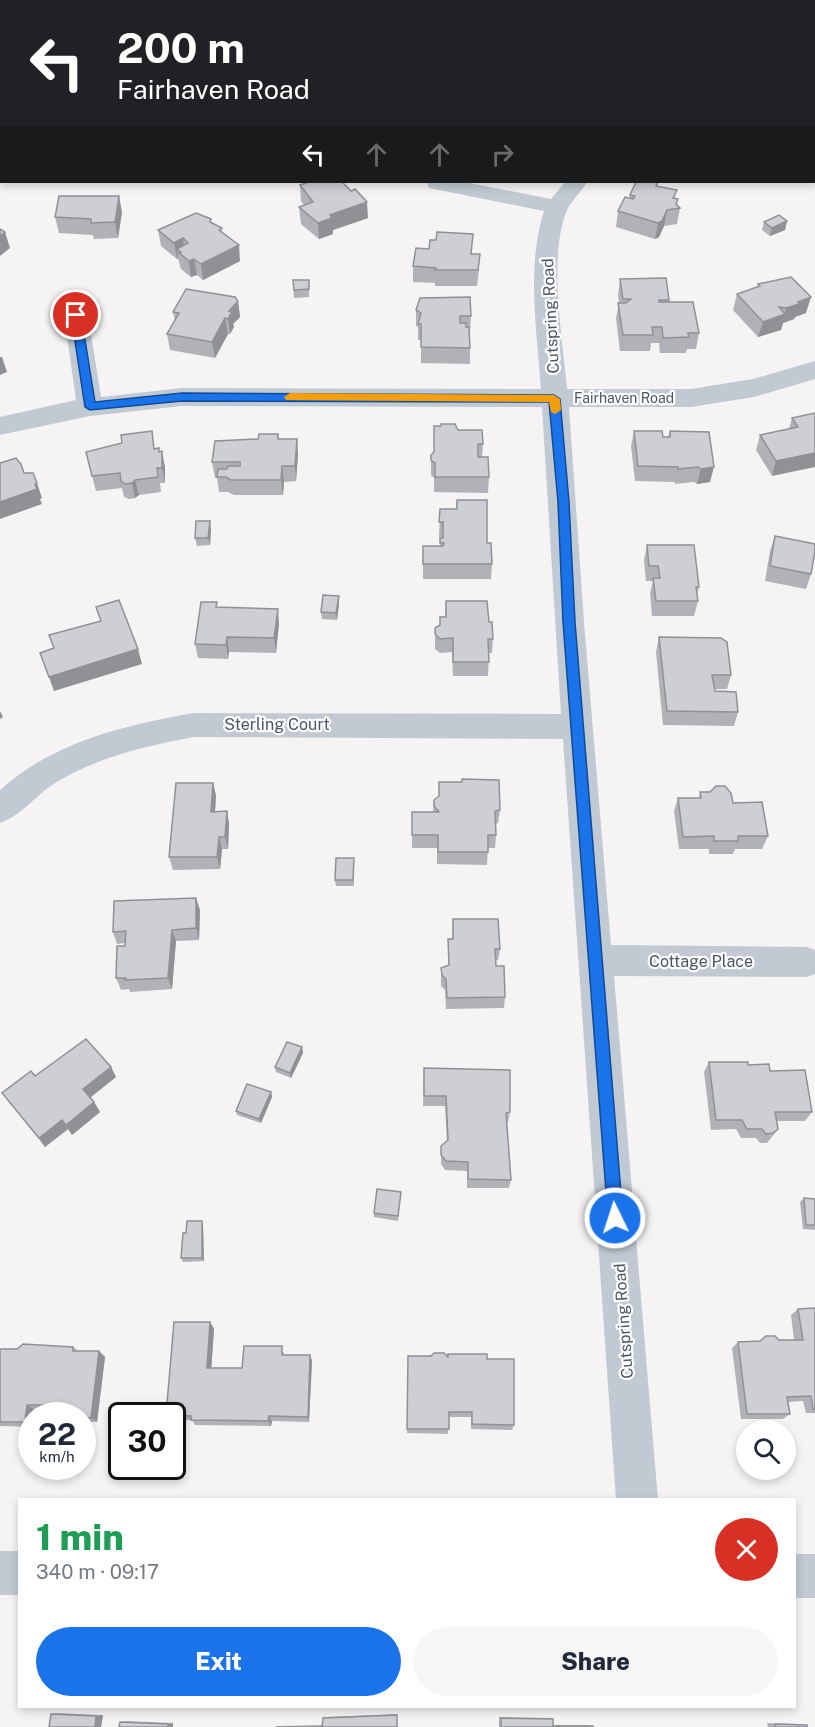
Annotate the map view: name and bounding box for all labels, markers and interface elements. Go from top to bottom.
text: 200 m [117,23,245,72]
icon: left [18,24,96,102]
text: Fairhaven Road [117,73,310,105]
icon: left [297,138,330,171]
icon: ahead [360,138,393,171]
icon: ahead [423,138,456,171]
icon: right [486,138,519,171]
street label: Cutspring Road [538,258,563,374]
pin [50,289,101,340]
icon: arrive [59,298,92,331]
street label: Fairhaven Road [574,390,674,406]
street label: Sterling Court [224,715,330,734]
street label: Cottage Place [649,952,753,971]
position arrow [583,1186,647,1250]
street label: Cutspring Road [610,1263,637,1379]
speed limit sign: 30 [108,1402,186,1480]
text: 22 [38,1416,76,1452]
map controls [736,1420,796,1480]
button: search [736,1420,796,1480]
text: km/h [39,1448,75,1465]
text: 1 min [36,1516,124,1558]
button: close [715,1518,778,1581]
text: 340 m · 09:17 [36,1560,159,1584]
button: Exit [36,1627,401,1696]
button: Share [413,1627,778,1696]

